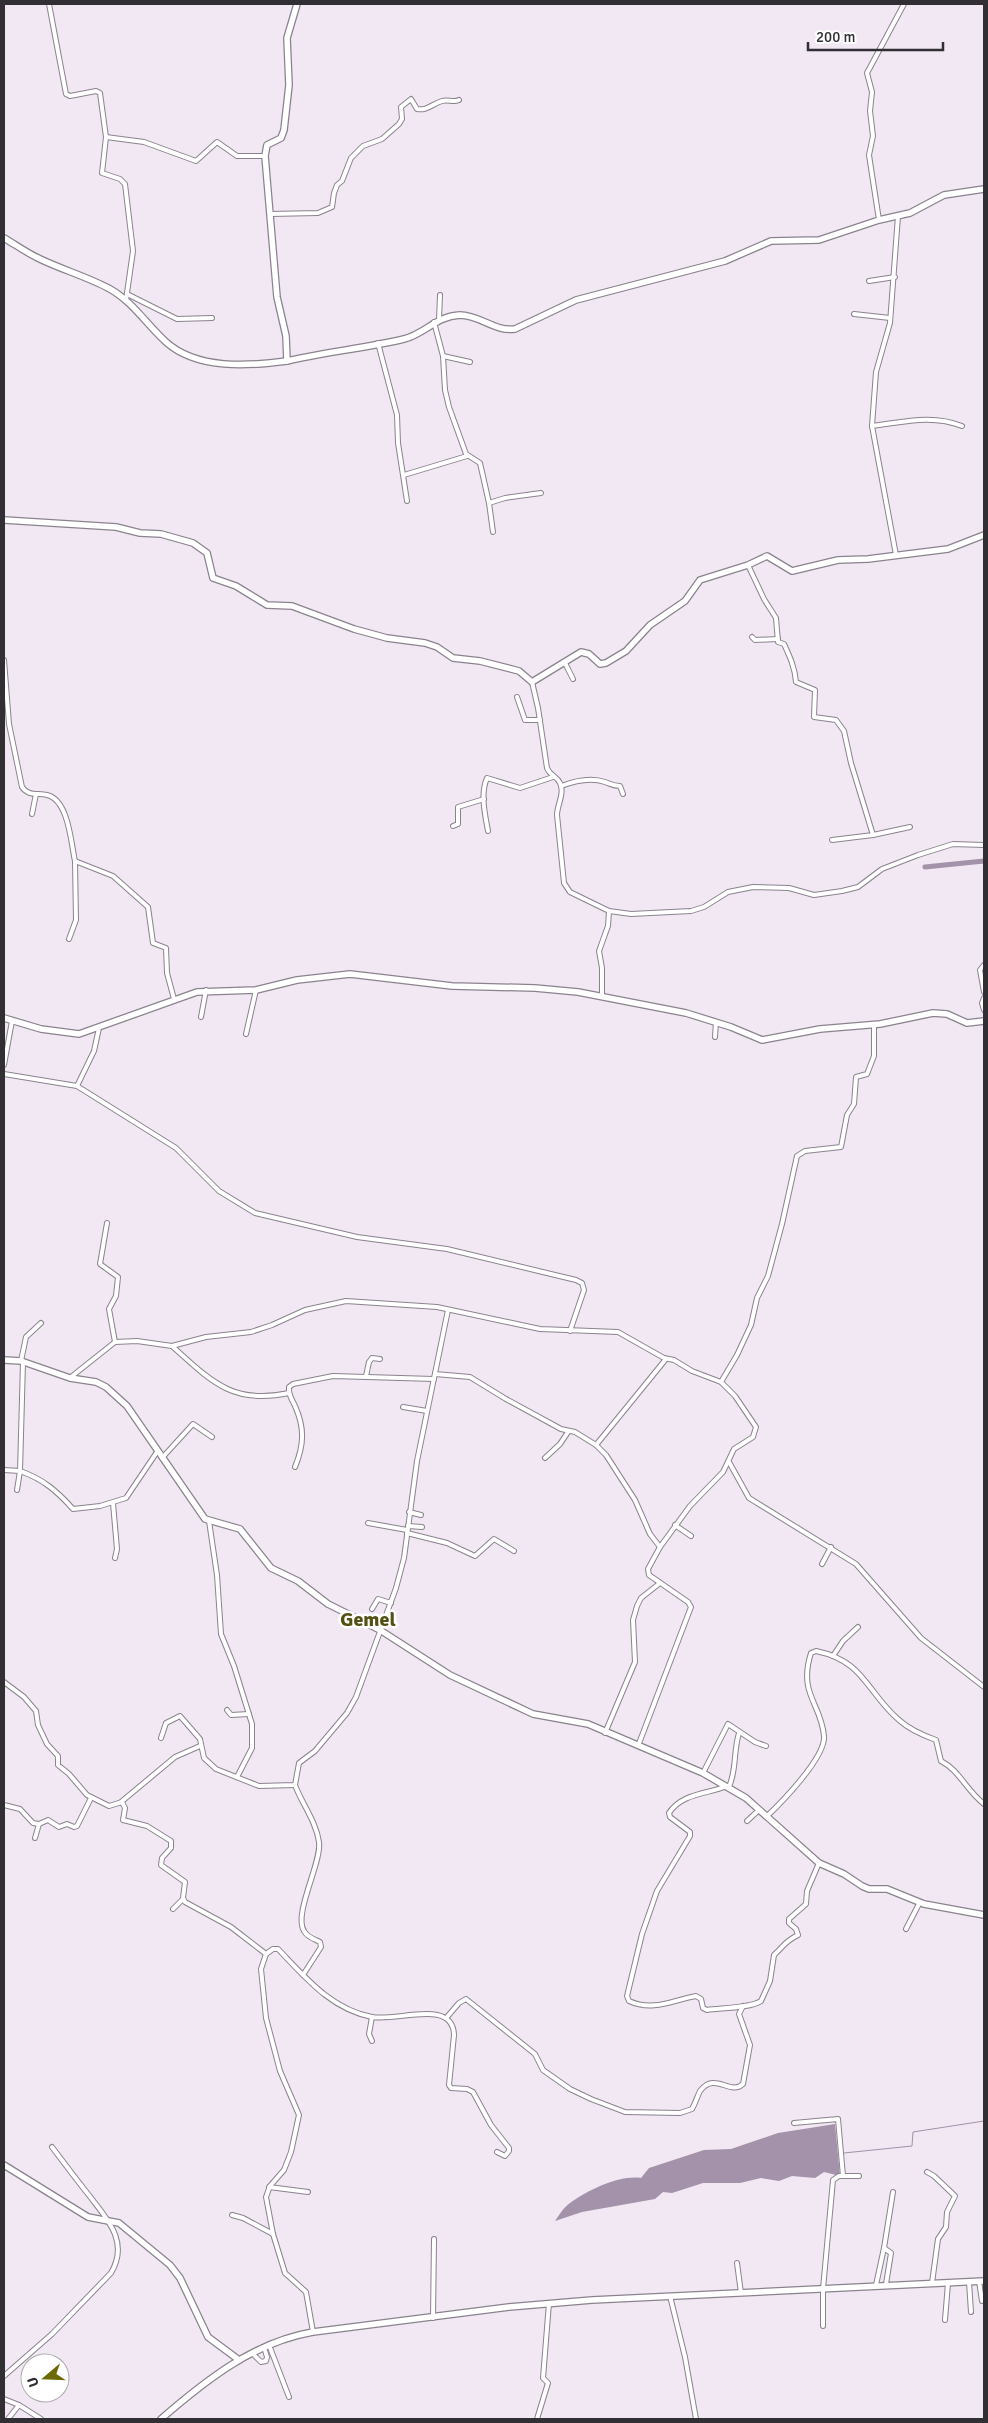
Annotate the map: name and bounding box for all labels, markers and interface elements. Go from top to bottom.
scale bar [808,20,943,52]
text: 200 m [816,28,856,46]
district label: Gemel [340,1607,396,1632]
north arrow [20,2353,70,2403]
text: U [24,2375,43,2389]

